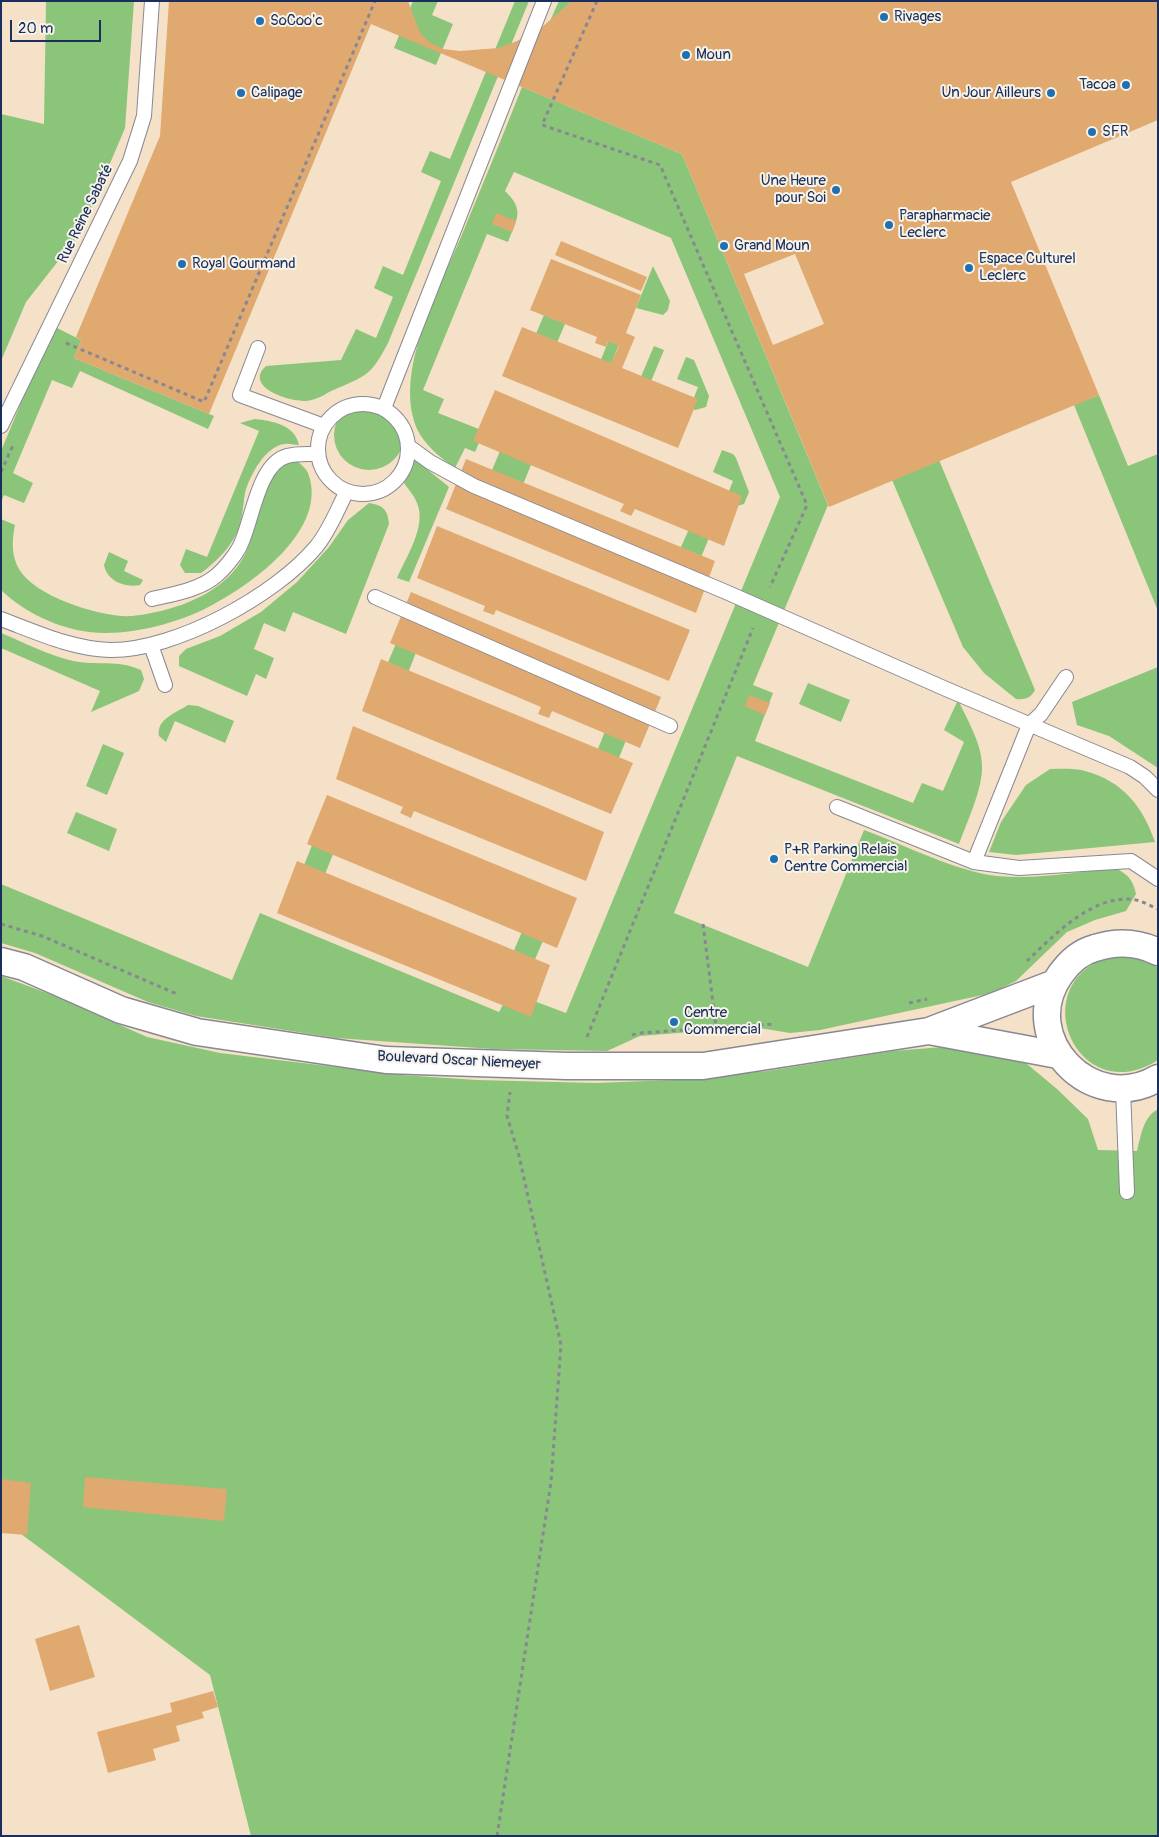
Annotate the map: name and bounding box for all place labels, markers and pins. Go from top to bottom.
place label: Rivages [894,8,941,26]
marker: Rivages [878,11,890,23]
place label: SoCoo'c [270,12,323,30]
marker: SoCoo'c [254,15,266,27]
place label: Moun [696,46,731,64]
marker: Moun [680,49,692,61]
place label: Tacoa [1079,76,1116,94]
marker: Tacoa [1120,79,1132,91]
place label: Calipage [251,84,302,102]
place label: Un Jour Ailleurs [941,84,1041,102]
marker: Calipage [235,87,247,99]
marker: Un Jour Ailleurs [1045,87,1057,99]
place label: SFR [1102,123,1128,141]
marker: SFR [1086,126,1098,138]
place label: Une Heure pour Soi [761,172,826,207]
marker: Une Heure pour Soi [830,184,842,196]
place label: Parapharmacie Leclerc [899,207,990,242]
marker: Parapharmacie Leclerc [883,219,895,231]
place label: Grand Moun [734,237,810,255]
marker: Grand Moun [718,240,730,252]
place label: Espace Culturel Leclerc [979,250,1076,285]
place label: Royal Gourmand [192,255,296,273]
marker: Royal Gourmand [176,258,188,270]
marker: Espace Culturel Leclerc [963,262,975,274]
place label: P+R Parking Relais Centre Commercial [784,841,908,876]
marker: P+R Parking Relais Centre Commercial [768,853,780,865]
place label: Centre Commercial [684,1004,761,1039]
marker: Centre Commercial [668,1016,680,1028]

